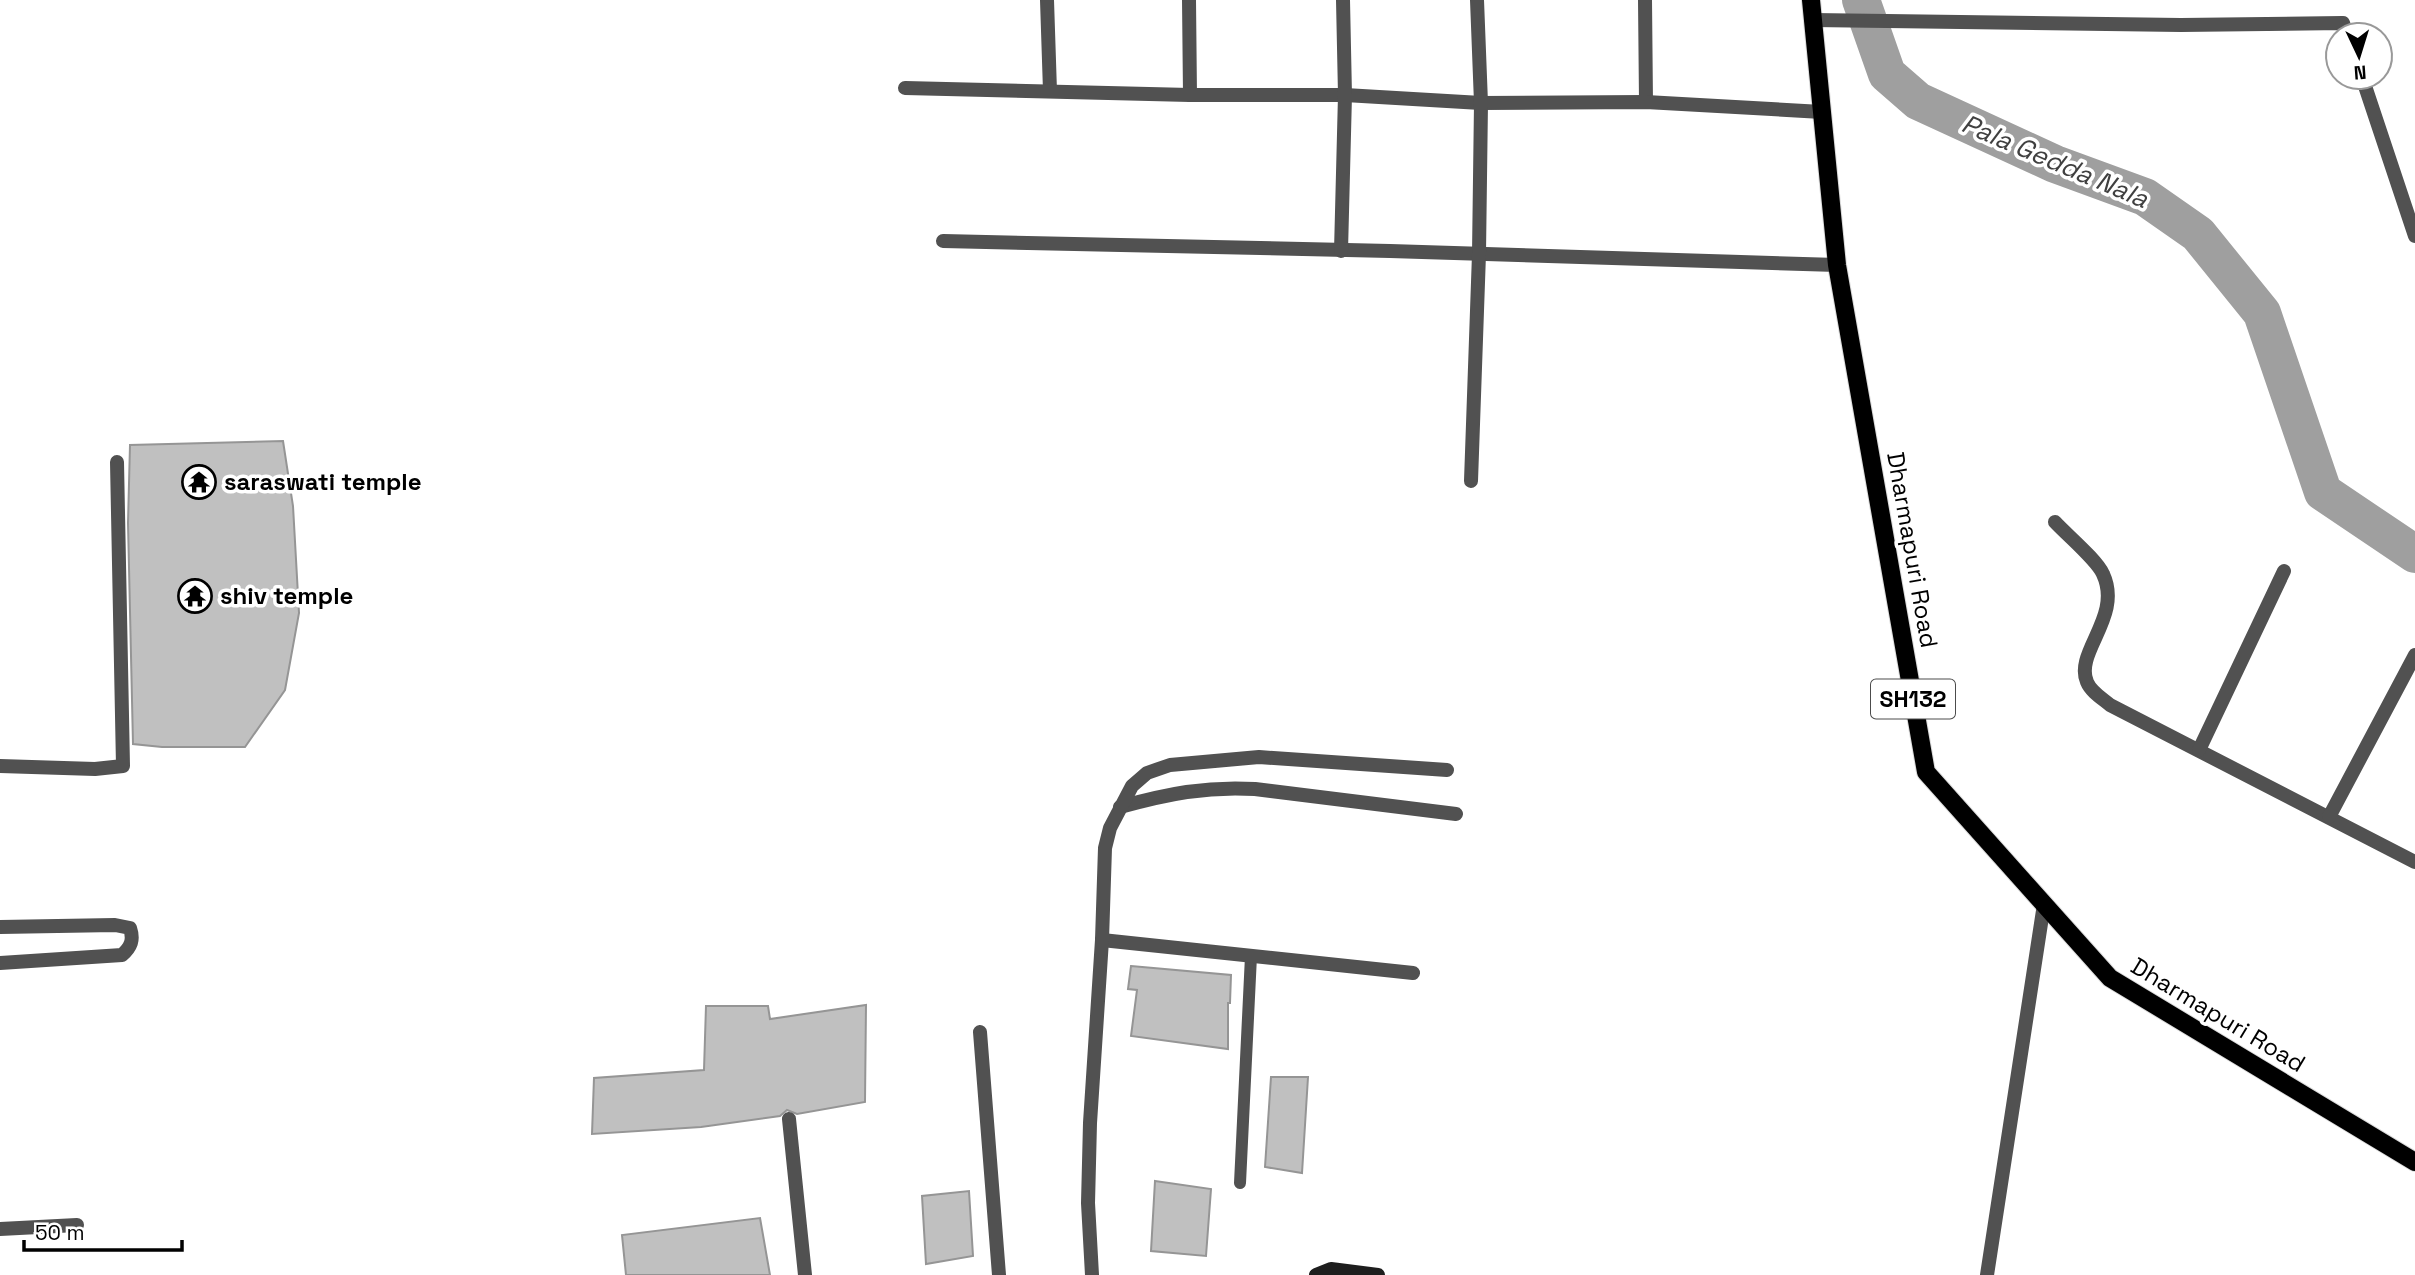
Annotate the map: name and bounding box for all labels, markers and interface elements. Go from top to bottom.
north arrow [2324,21,2394,91]
text: N [2353,60,2367,85]
water label: Pala Gedda Nala [1957,106,2154,216]
street label: Dharmapuri Road [1880,450,1945,650]
temple icon: saraswati temple [180,463,218,501]
place label: saraswati temple [224,466,422,497]
temple icon: shiv temple [176,577,214,615]
place label: shiv temple [220,580,353,611]
road number: SH132 [1871,680,1955,719]
street label: Dharmapuri Road [2125,950,2311,1079]
scale bar [24,1208,182,1252]
text: 50 m [35,1219,85,1246]

